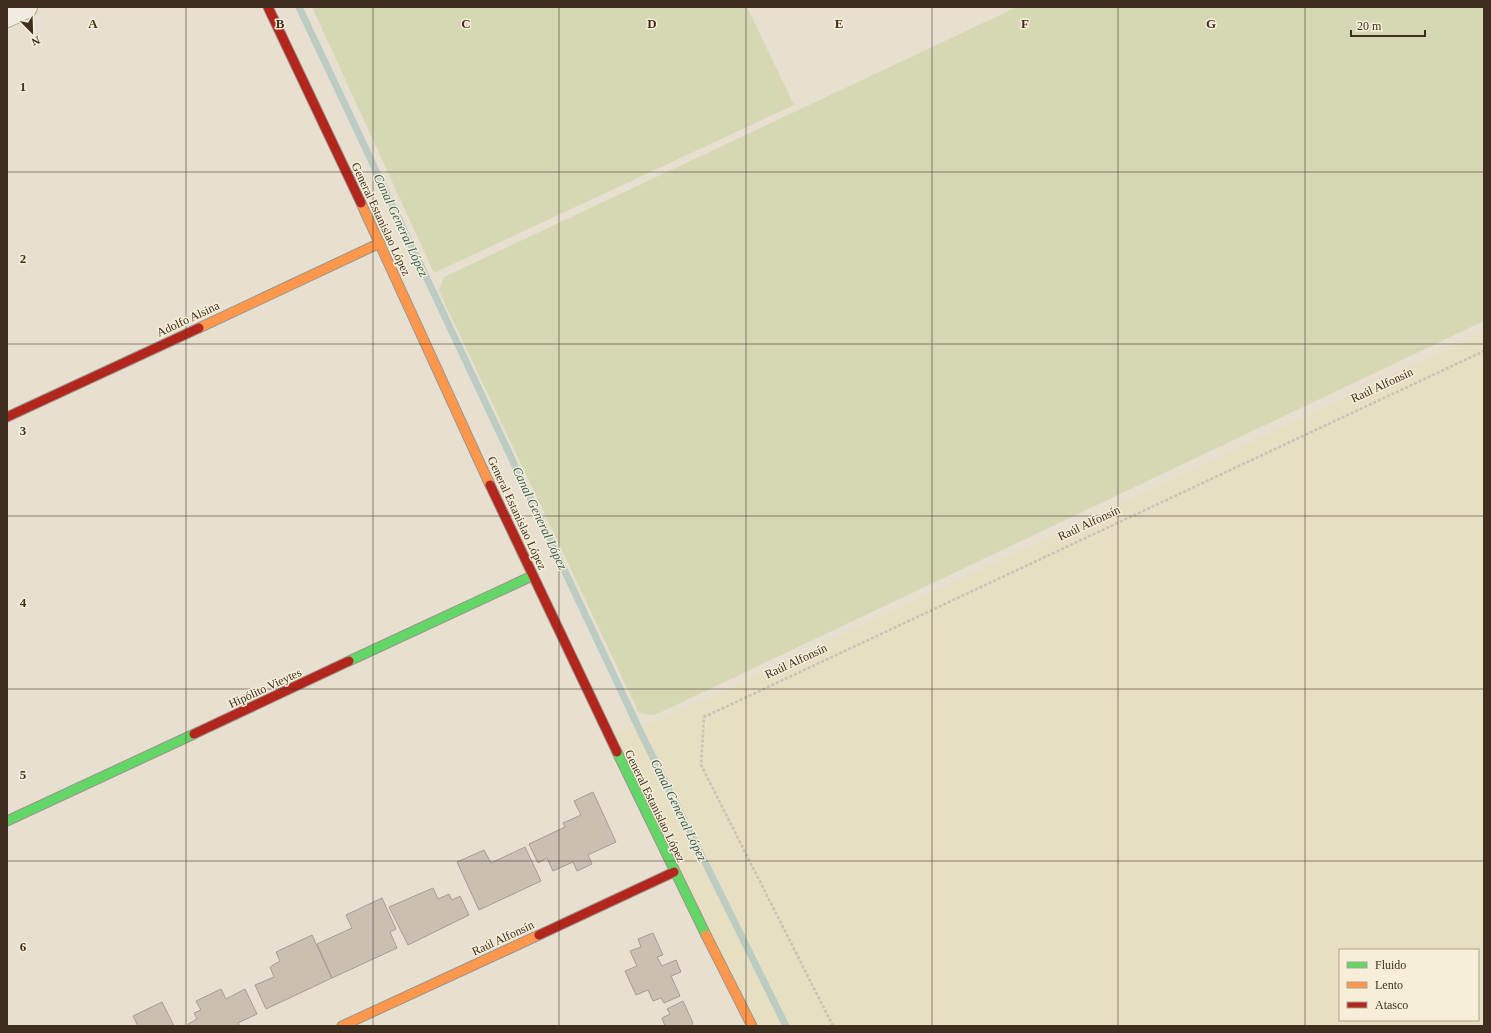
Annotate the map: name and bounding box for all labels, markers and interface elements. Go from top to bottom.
north arrow [12,12,52,52]
scale bar [1351,12,1425,38]
text: A [88,16,98,31]
text: B [276,16,285,31]
text: C [461,16,471,31]
text: D [647,16,657,31]
text: E [835,16,843,31]
text: F [1021,16,1029,31]
text: G [1206,16,1216,31]
text: 20 m [1357,19,1382,33]
text: N [30,34,42,48]
text: 1 [20,79,26,94]
street label: General Estanislao López [349,160,413,278]
water label: Canal General López [371,171,431,279]
text: 2 [20,251,26,266]
street label: Adolfo Alsina [154,298,222,340]
street label: Raúl Alfonsín [1349,364,1415,406]
text: 3 [20,423,27,438]
street label: General Estanislao López [485,454,549,572]
water label: Canal General López [510,464,570,572]
street label: Raúl Alfonsín [1056,502,1122,544]
text: 4 [20,595,27,610]
street label: Raúl Alfonsín [763,640,829,682]
street label: Hipólito Vieytes [226,665,304,711]
street label: General Estanislao López [622,748,688,864]
water label: Canal General López [648,756,710,864]
text: 5 [20,767,27,782]
street label: Raúl Alfonsín [470,917,536,959]
text: 6 [20,939,27,954]
legend [1339,949,1479,1021]
text: Fluido [1375,958,1406,972]
text: Lento [1375,978,1403,992]
text: Atasco [1375,998,1408,1012]

